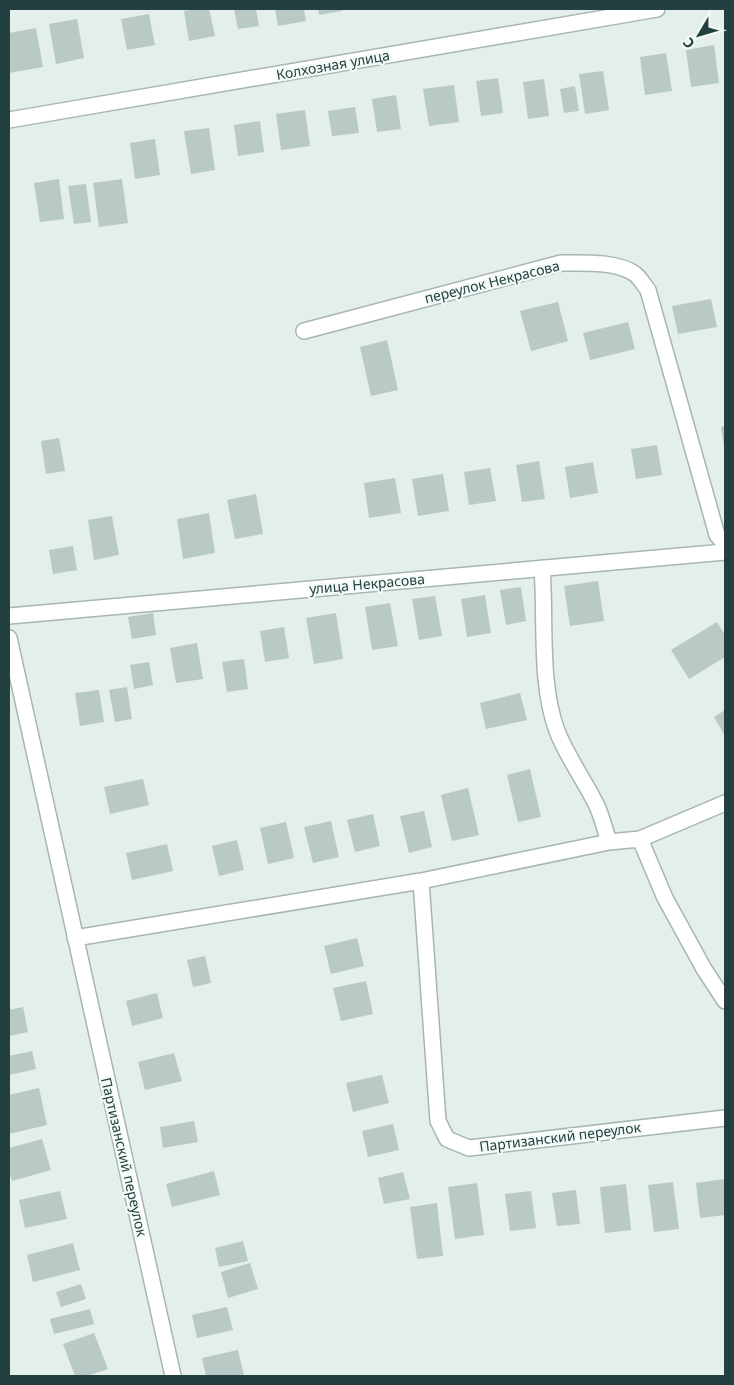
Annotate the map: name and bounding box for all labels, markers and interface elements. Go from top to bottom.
north arrow [674,10,724,60]
text: С [678,34,699,53]
street label: Колхозная улица [275,45,391,84]
street label: переулок Некрасова [422,256,561,308]
street label: улица Некрасова [308,569,426,598]
street label: Партизанский переулок [97,1076,152,1239]
street label: Партизанский переулок [478,1117,642,1156]

